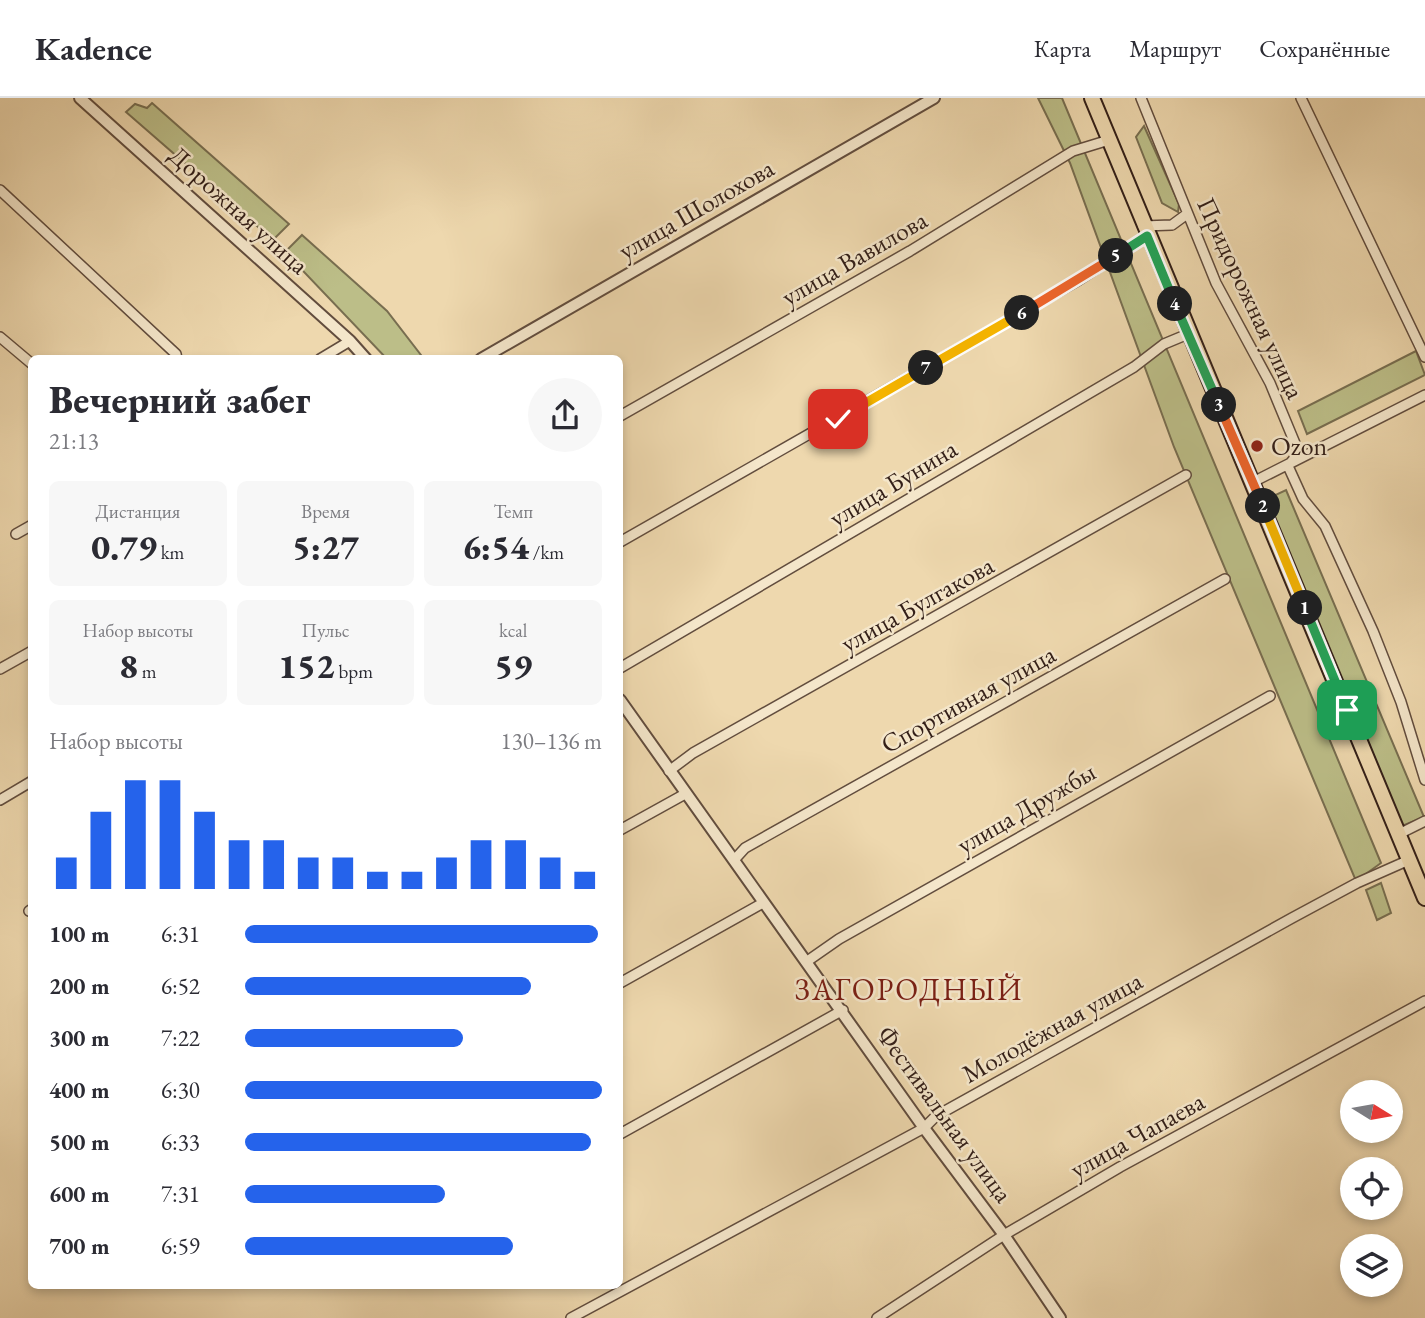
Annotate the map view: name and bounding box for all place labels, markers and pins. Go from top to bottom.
pin: 5 [1098,238,1134,274]
pin: 4 [1158,286,1192,322]
pin: 6 [1004,296,1040,330]
pin: 7 [908,350,944,386]
pin: 3 [1202,388,1236,422]
pin [808,389,868,449]
place label: Ozon [1271,429,1328,463]
marker: Ozon [1249,438,1265,454]
pin: 2 [1246,488,1280,524]
pin: 1 [1288,590,1322,626]
pin [1317,680,1377,740]

